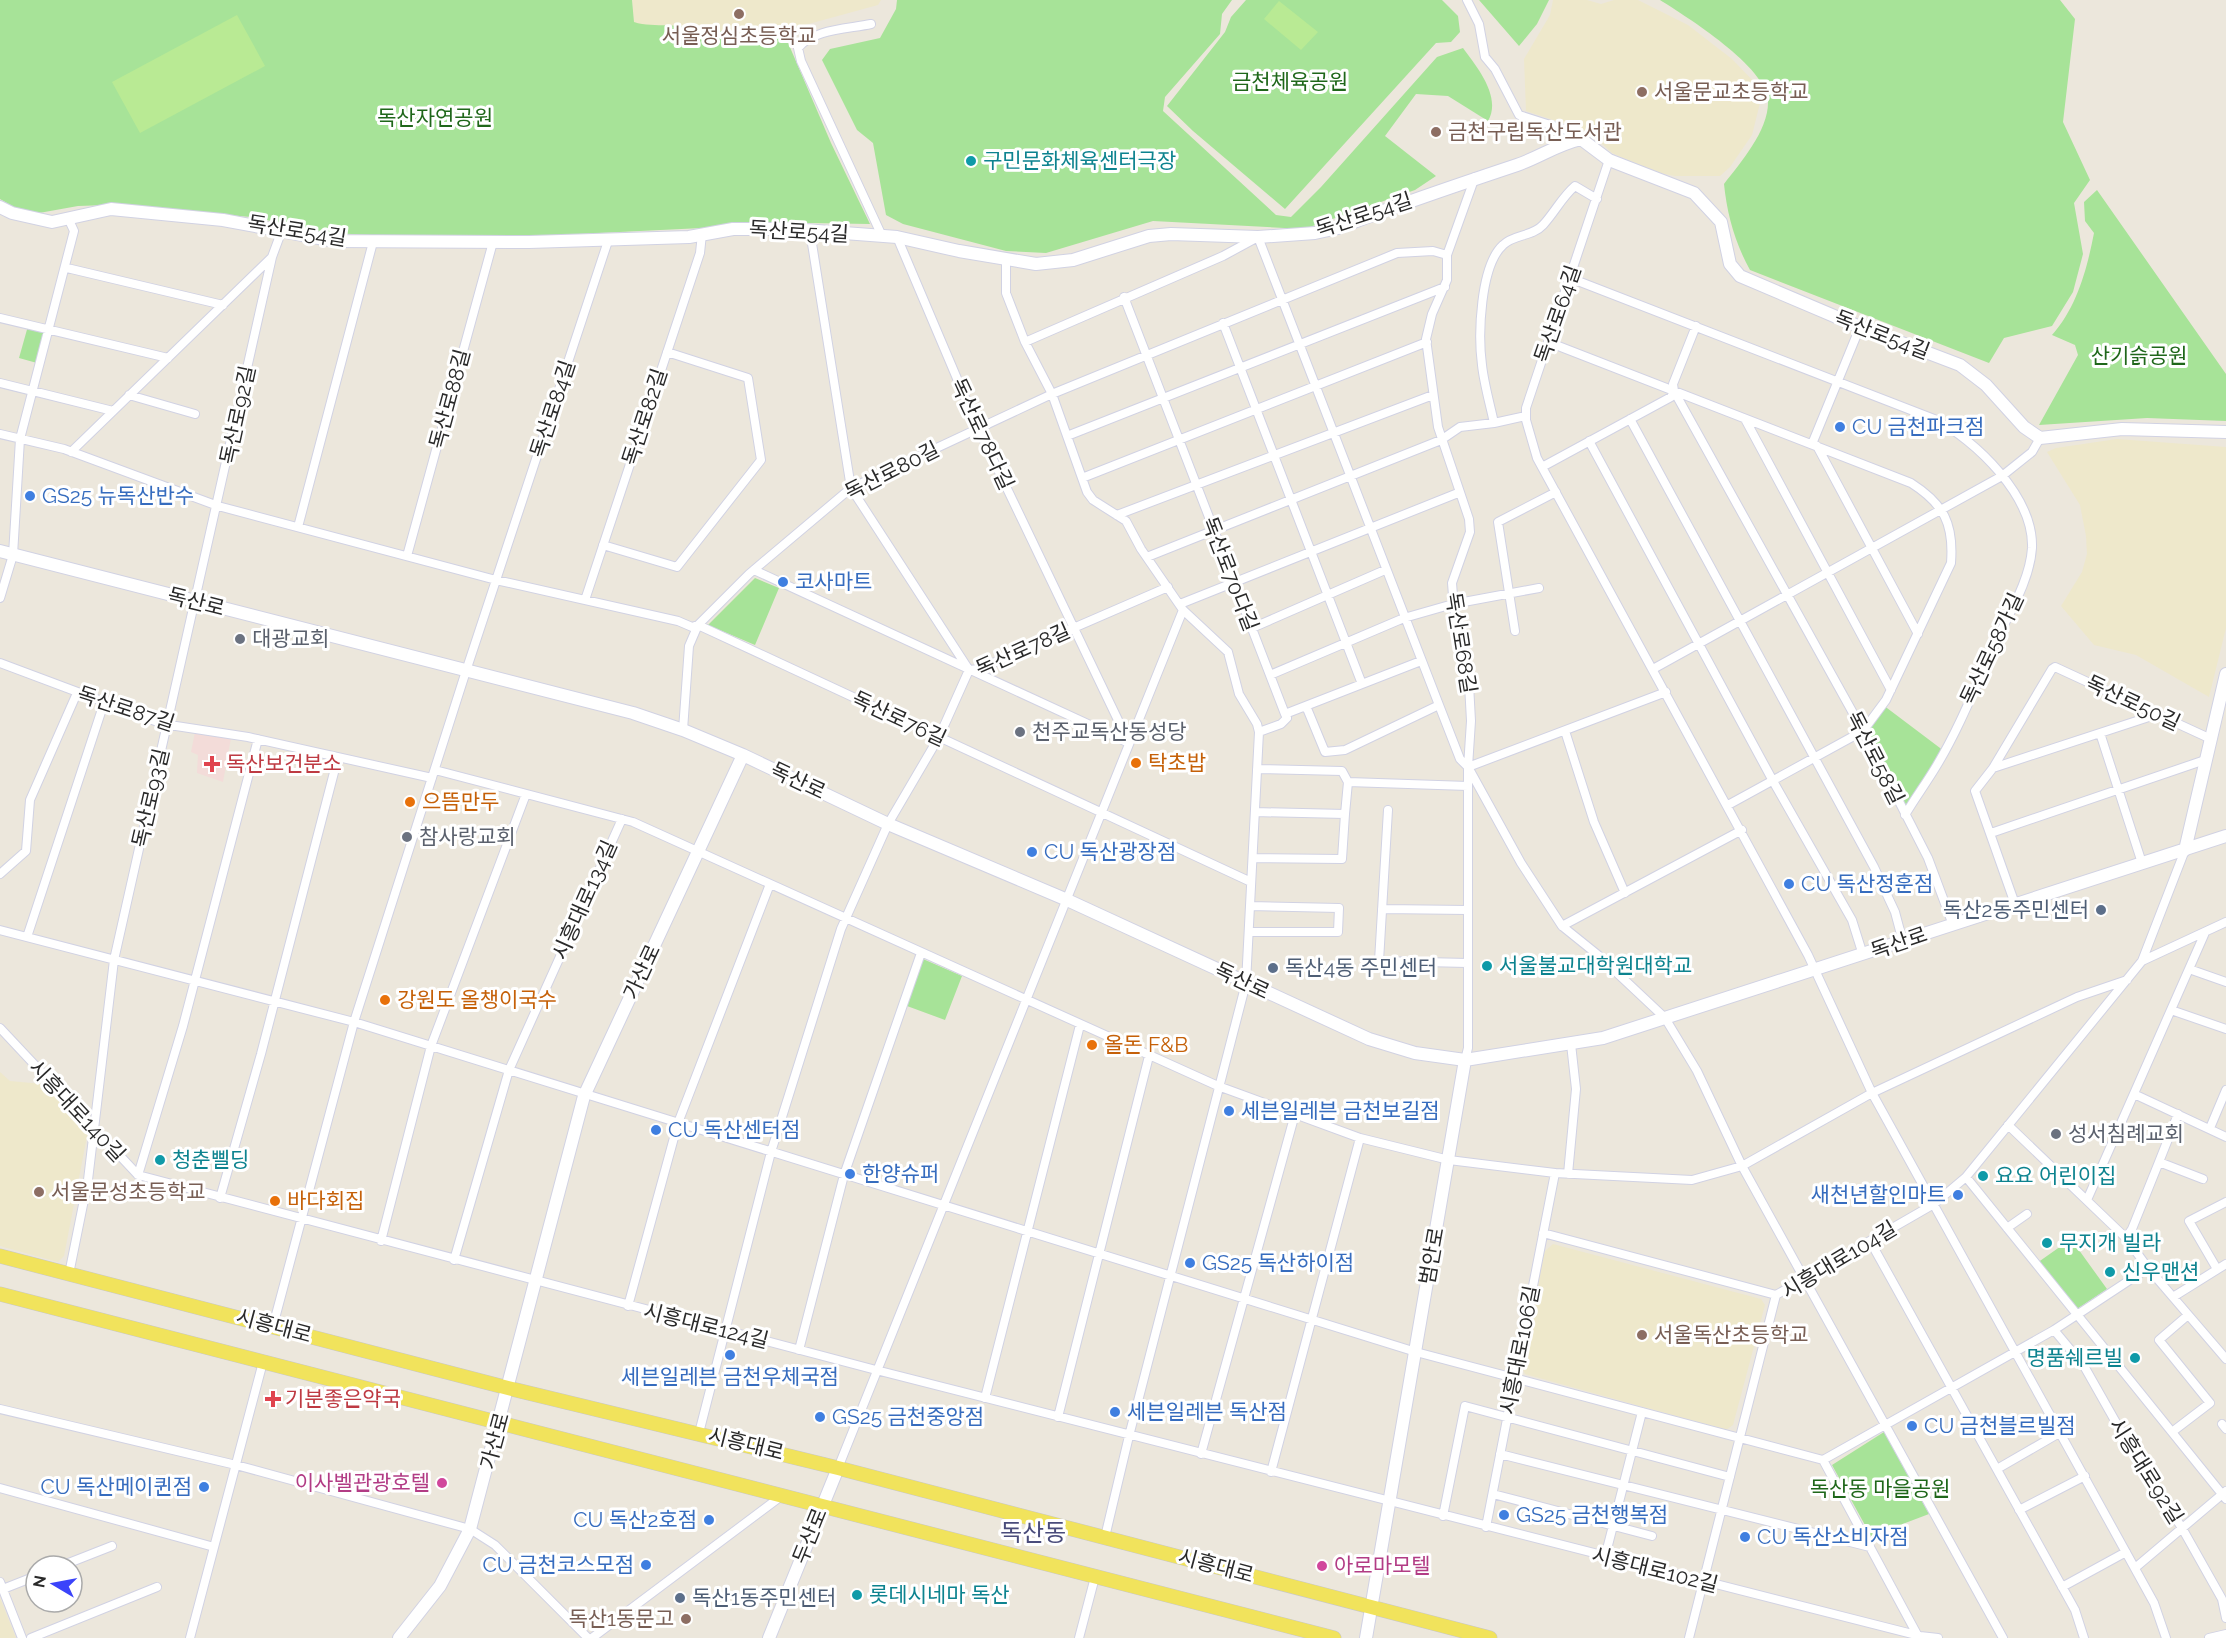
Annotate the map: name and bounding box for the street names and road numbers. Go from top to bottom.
street label: 독산로54길 [1312,187,1415,242]
street label: 독산로54길 [246,210,349,251]
street label: 독산로54길 [748,216,850,247]
street label: 독산로64길 [1529,262,1586,366]
street label: 독산로54길 [1831,305,1933,364]
street label: 독산로88길 [424,346,475,451]
street label: 독산로84길 [525,357,580,461]
street label: 독산로92길 [215,363,260,467]
street label: 독산로82길 [617,365,672,469]
street label: 독산로78다길 [946,374,1019,494]
street label: 독산로80길 [840,436,943,505]
street label: 독산로70다길 [1197,513,1264,635]
street label: 독산로 [165,582,227,621]
street label: 독산로58가길 [1955,589,2028,709]
street label: 독산로68길 [1441,590,1482,695]
street label: 독산로78길 [972,618,1074,681]
street label: 독산로50길 [2082,670,2185,735]
street label: 독산로87길 [74,681,178,736]
street label: 독산로76길 [848,686,950,751]
street label: 독산로58길 [1841,707,1910,809]
street label: 독산로93길 [127,746,174,850]
street label: 독산로 [767,757,830,804]
street label: 시흥대로134길 [547,836,622,963]
street label: 독산로 [1867,921,1930,964]
street label: 가산로 [618,940,665,1003]
street label: 독산로 [1211,957,1274,1004]
street label: 시흥대로140길 [24,1055,131,1167]
street label: 시흥대로104길 [1777,1215,1901,1304]
street label: 범안로 [1414,1225,1449,1287]
street label: 시흥대로106길 [1495,1283,1544,1417]
street label: 시흥대로124길 [641,1298,771,1353]
street label: 시흥대로 [234,1303,315,1348]
street label: 가산로 [475,1410,514,1472]
street label: 시흥대로92길 [2104,1413,2189,1528]
street label: 시흥대로 [706,1422,787,1465]
street label: 두산로 [787,1504,832,1567]
street label: 시흥대로102길 [1589,1542,1721,1597]
street label: 시흥대로 [1176,1543,1257,1588]

